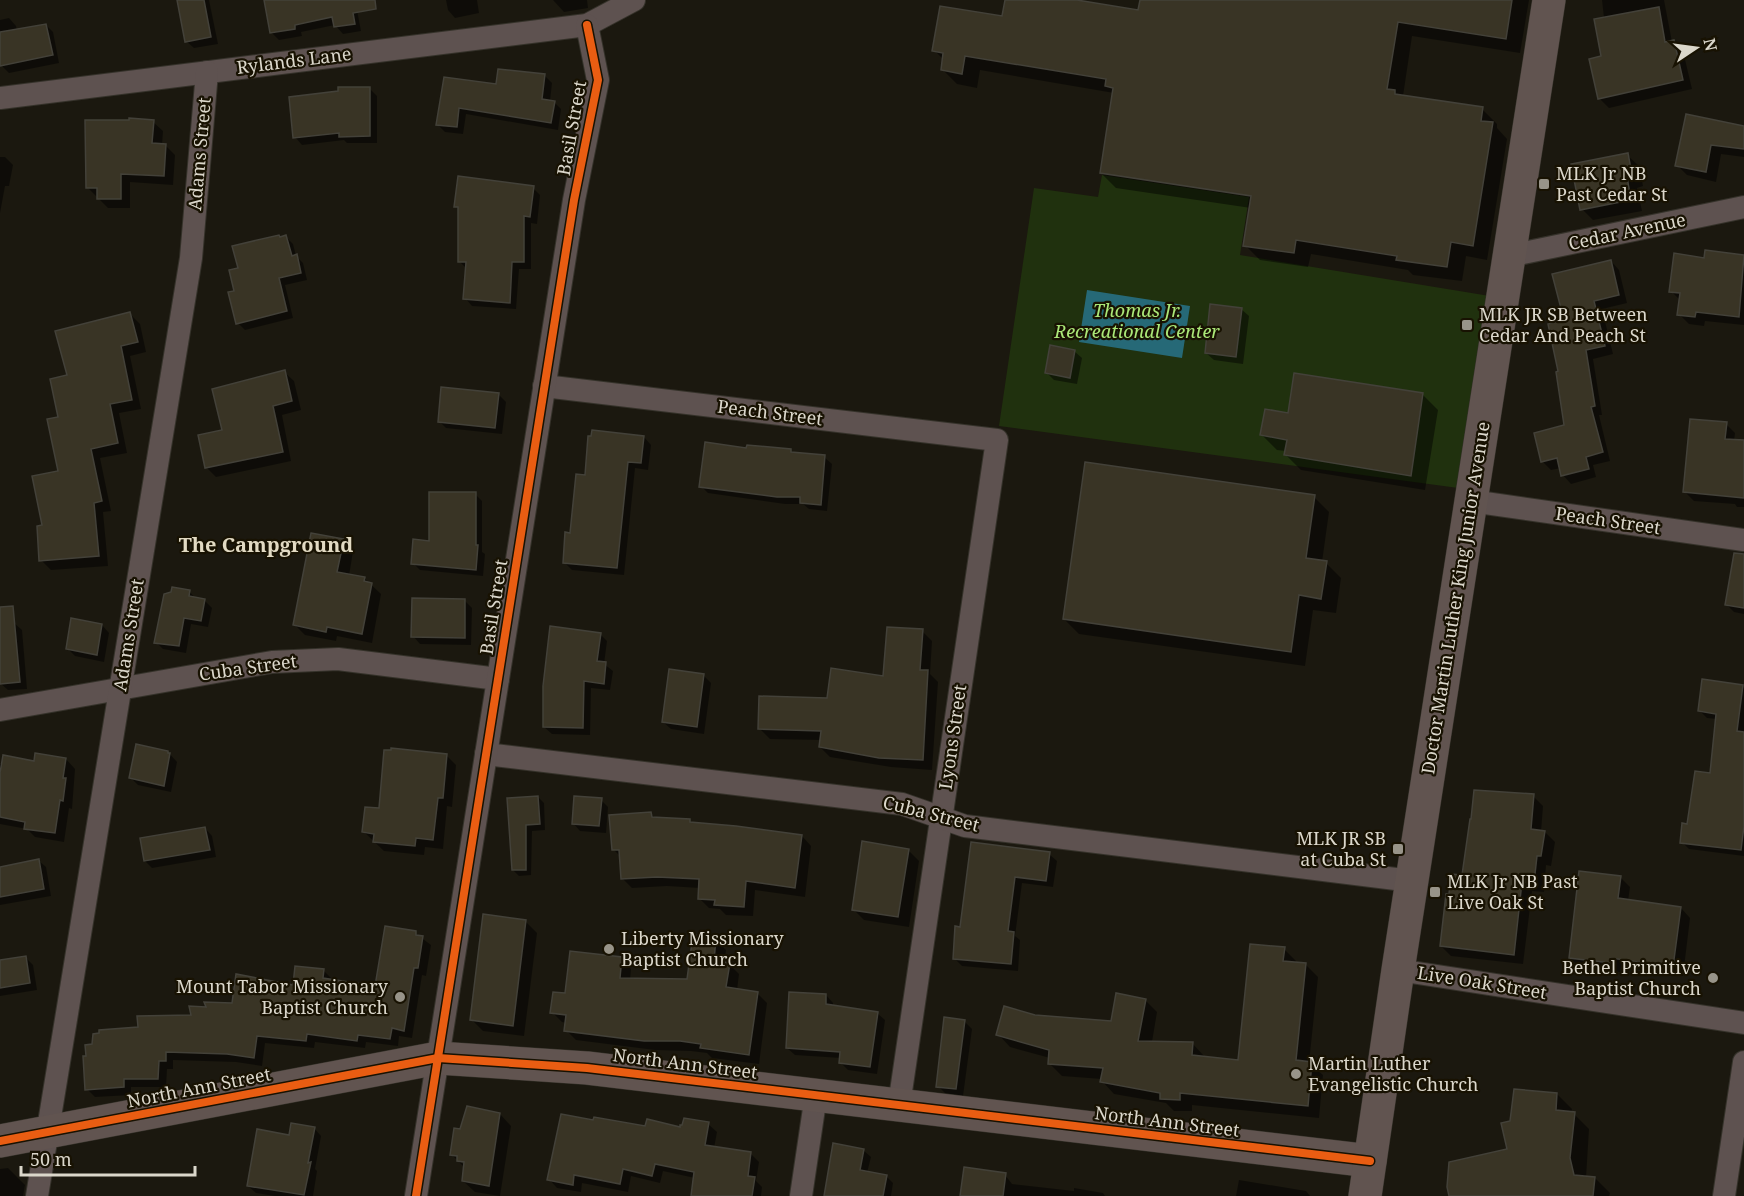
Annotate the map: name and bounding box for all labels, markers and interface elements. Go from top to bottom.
north arrow [1666,18,1726,78]
text: N [1698,36,1723,54]
street label: Rylands Lane [235,41,353,79]
street label: Basil Street [551,78,591,177]
street label: Adams Street [182,96,216,212]
place label: MLK Jr NB Past Cedar St [1556,161,1667,206]
marker: MLK Jr NB Past Cedar St [1537,177,1551,191]
street label: Cedar Avenue [1566,207,1688,255]
park label: Thomas Jr. Recreational Center [1053,298,1220,343]
place label: MLK JR SB Between Cedar And Peach St [1479,302,1648,347]
marker: MLK JR SB Between Cedar And Peach St [1460,318,1474,332]
street label: Peach Street [716,394,824,430]
street label: Doctor Martin Luther King Junior Avenue [1415,420,1495,776]
street label: Peach Street [1554,501,1662,539]
district label: The Campground [179,531,353,558]
street label: Basil Street [474,557,512,656]
street label: Adams Street [107,577,149,693]
street label: Cuba Street [197,648,298,686]
street label: Lyons Street [933,683,971,791]
street label: Cuba Street [881,789,982,837]
place label: MLK JR SB at Cuba St [1296,826,1386,871]
marker: MLK JR SB at Cuba St [1391,842,1405,856]
place label: MLK Jr NB Past Live Oak St [1447,869,1578,914]
marker: MLK Jr NB Past Live Oak St [1428,885,1442,899]
place label: Liberty Missionary Baptist Church [621,926,785,971]
marker: Liberty Missionary Baptist Church [602,942,616,956]
place label: Bethel Primitive Baptist Church [1562,955,1701,1000]
street label: Live Oak Street [1416,960,1549,1004]
marker: Bethel Primitive Baptist Church [1706,971,1720,985]
place label: Mount Tabor Missionary Baptist Church [176,974,389,1019]
marker: Mount Tabor Missionary Baptist Church [393,990,407,1004]
street label: North Ann Street [611,1042,759,1084]
place label: Martin Luther Evangelistic Church [1308,1051,1478,1096]
street label: North Ann Street [125,1061,273,1113]
marker: Martin Luther Evangelistic Church [1289,1067,1303,1081]
street label: North Ann Street [1093,1100,1241,1142]
scale bar [21,1139,195,1177]
text: 50 m [30,1147,72,1171]

